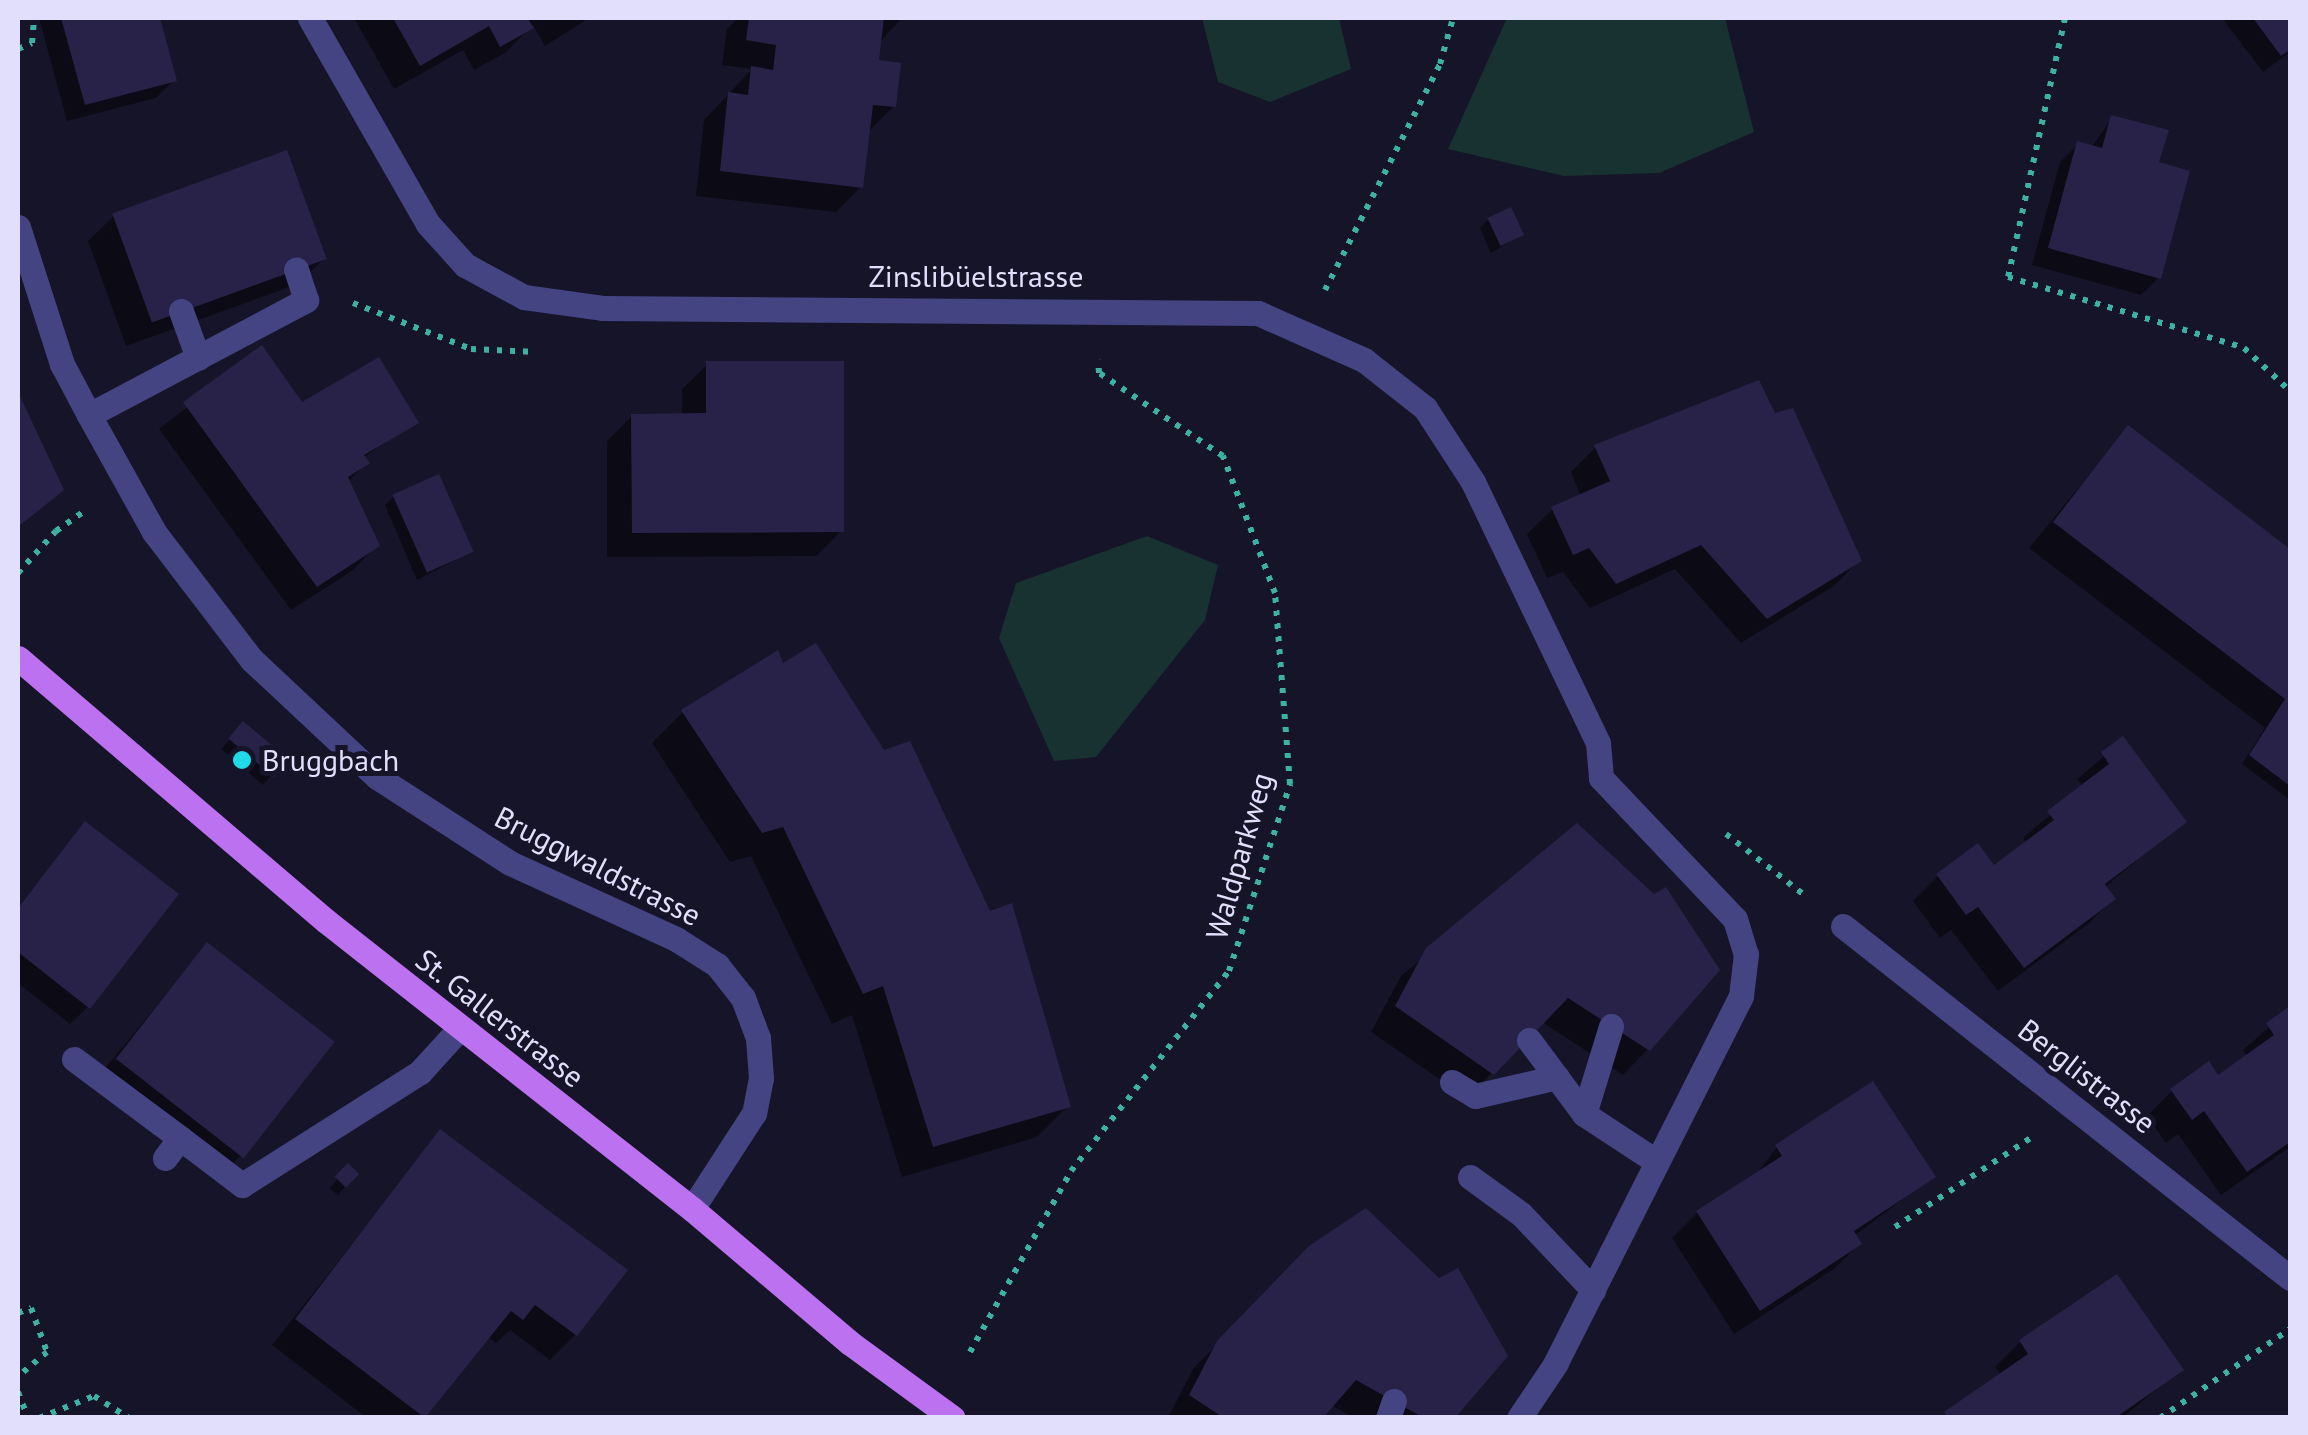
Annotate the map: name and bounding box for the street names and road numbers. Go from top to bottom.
street label: Zinslibüelstrasse [869,258,1083,294]
street label: Waldparkweg [1198,768,1280,944]
street label: Bruggwaldstrasse [489,799,707,933]
street label: St. Gallerstrasse [408,941,592,1095]
street label: Berglistrasse [2011,1011,2163,1141]

